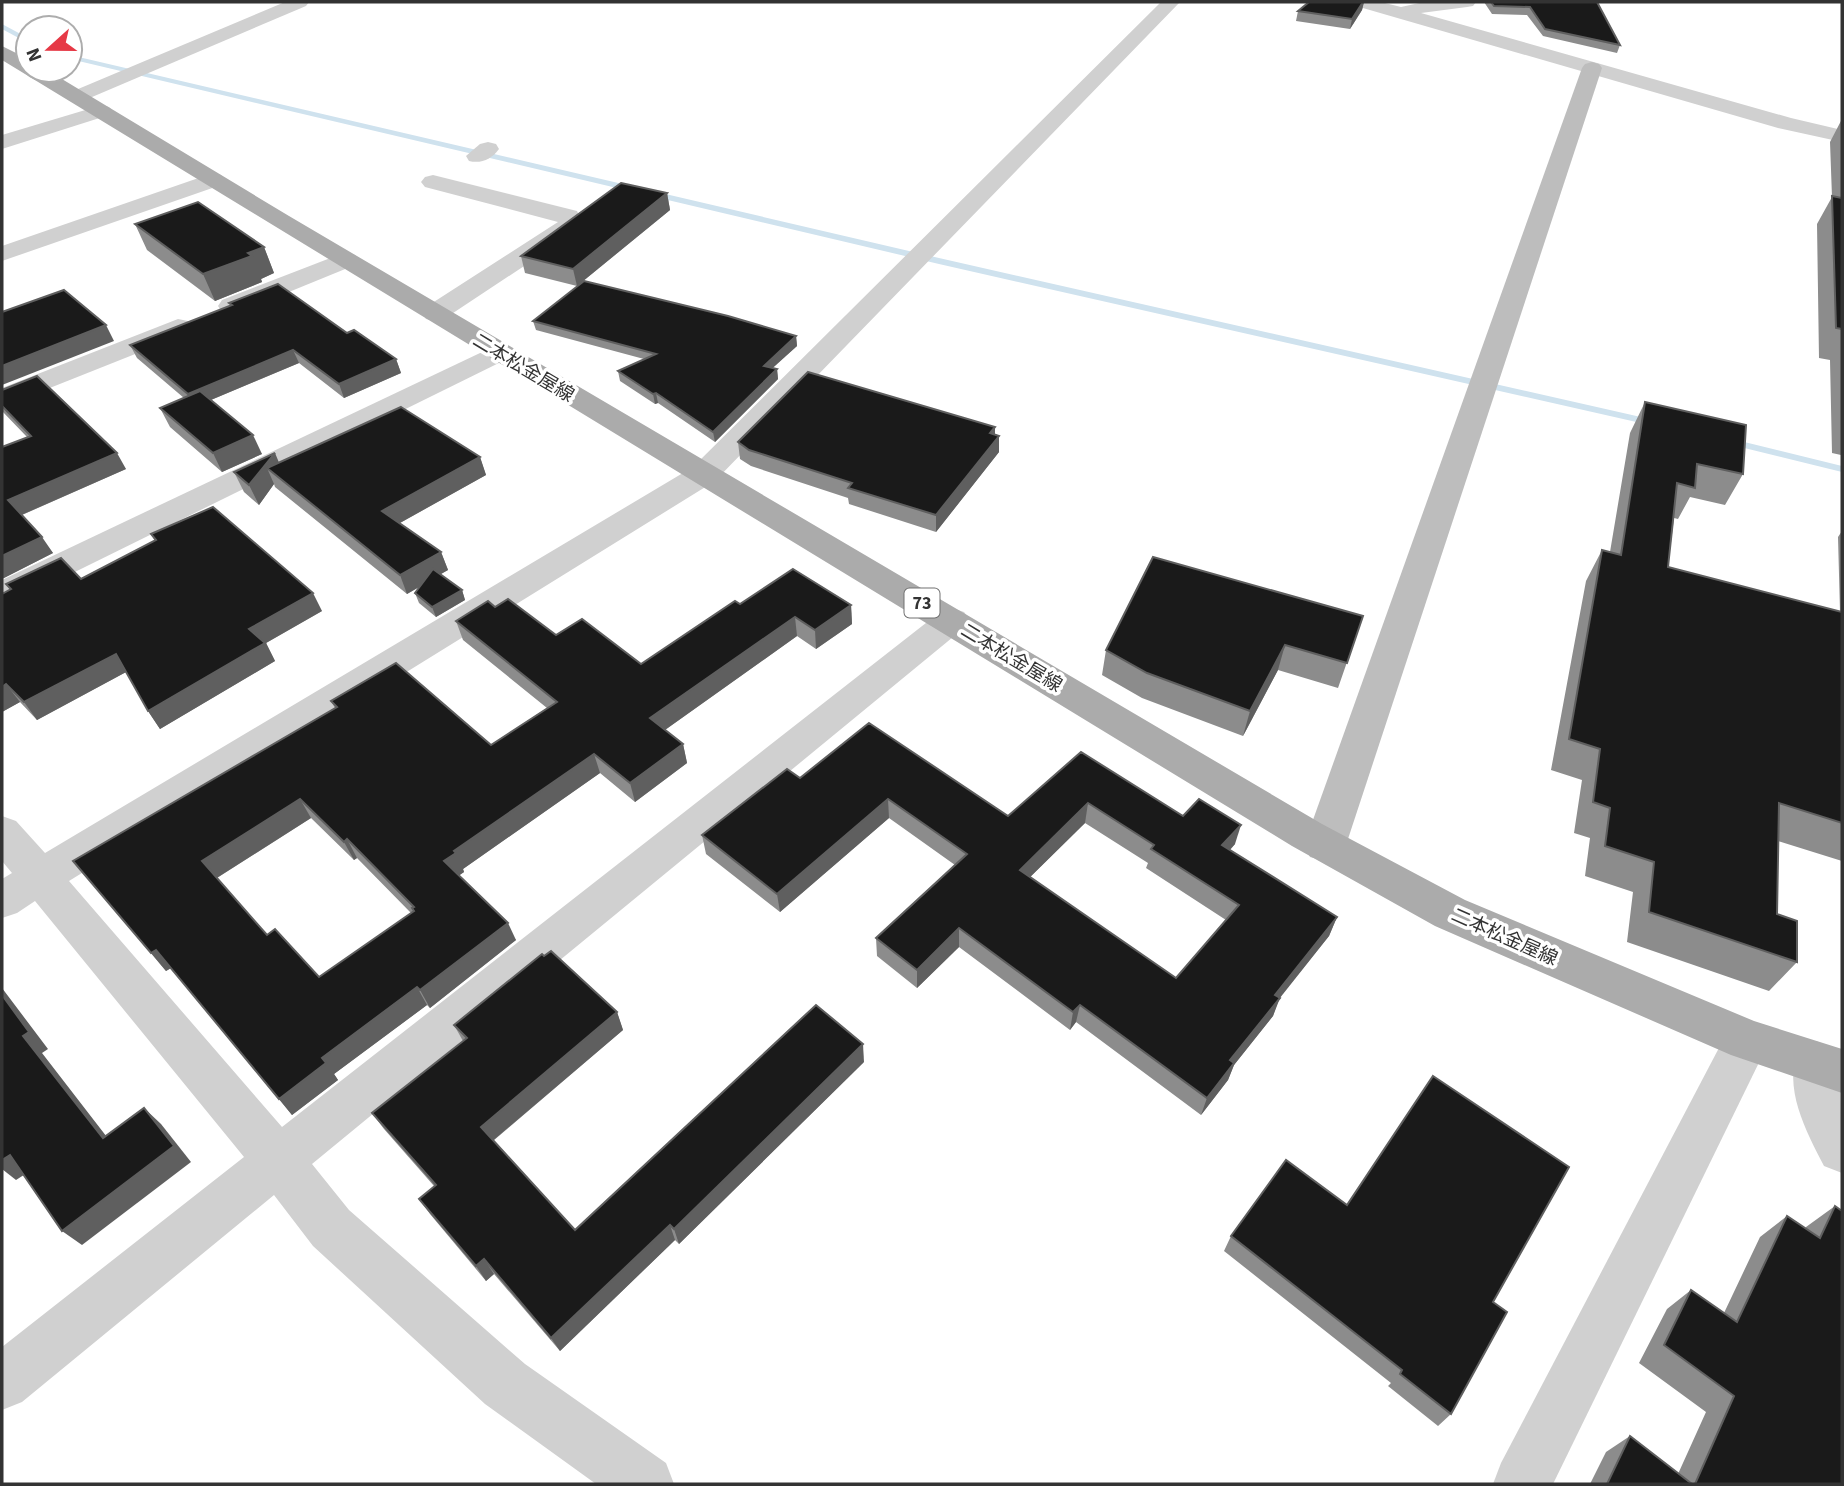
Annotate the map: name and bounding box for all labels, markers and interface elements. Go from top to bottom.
north arrow [14,14,84,84]
text: N [20,44,49,65]
street label: 二本松金屋線 [467,327,579,409]
road number: 73 [904,588,940,618]
street label: 二本松金屋線 [955,617,1067,699]
street label: 二本松金屋線 [1447,902,1562,973]

